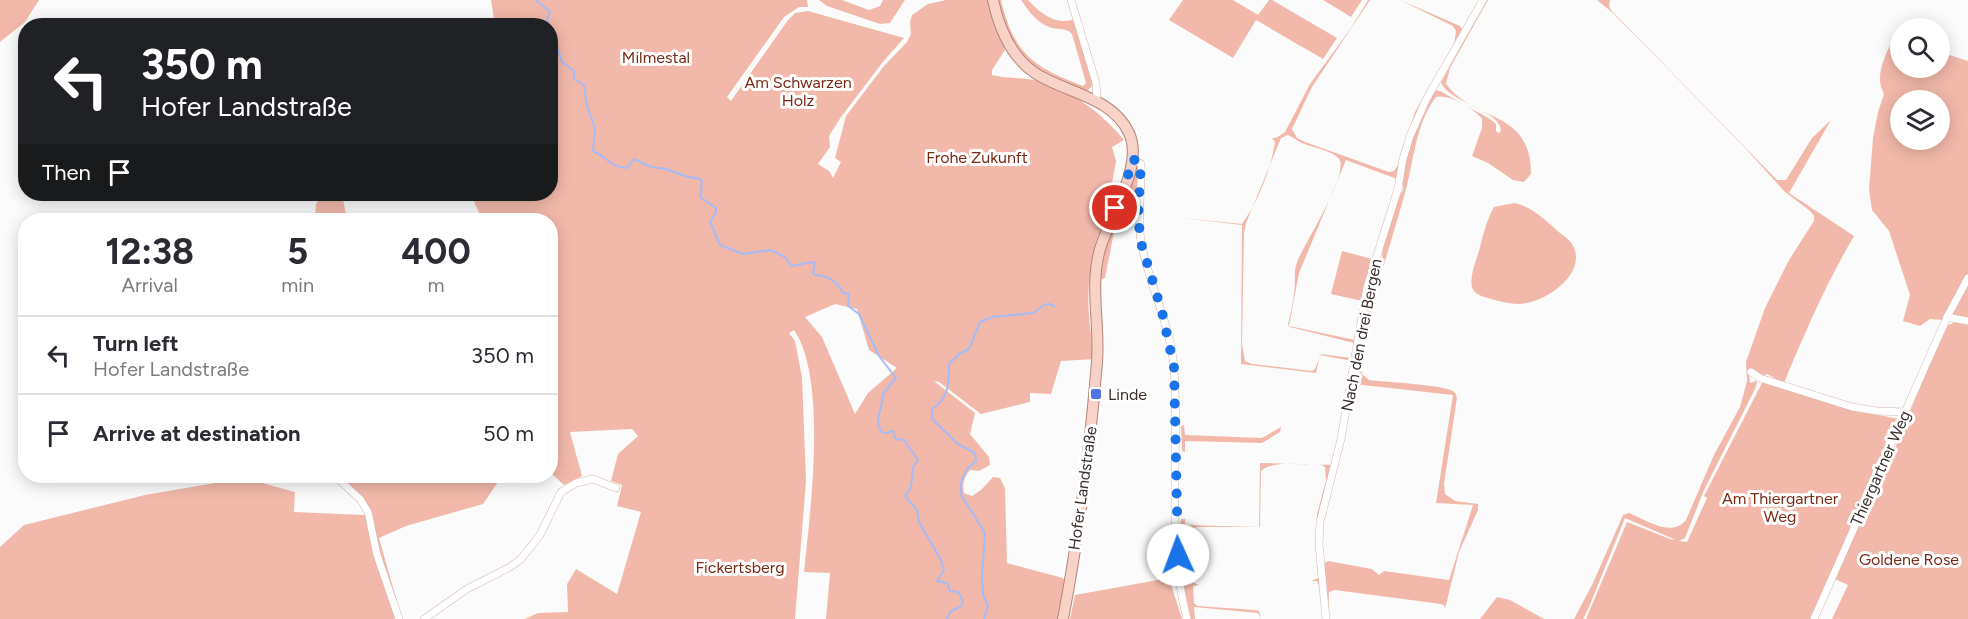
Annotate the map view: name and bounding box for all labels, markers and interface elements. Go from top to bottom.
map controls [1890,18,1950,150]
button: search [1890,18,1950,78]
text: 350 m [141,39,263,90]
icon: left [42,42,120,120]
park label: Milmestal [622,48,690,67]
park label: Am Schwarzen Holz [744,73,852,110]
text: Hofer Landstraße [141,90,352,123]
button: layers [1890,90,1950,150]
park label: Frohe Zukunft [926,148,1028,167]
icon: arrive [103,156,136,189]
text: Then [42,159,91,186]
pin [1089,182,1140,233]
icon: arrive [1098,191,1131,224]
text: 12:38 [105,230,194,273]
text: 5 [287,230,308,273]
text: 400 [401,230,471,273]
street label: Nach den drei Bergen [1337,257,1386,413]
text: Arrival [121,273,178,297]
text: min [281,273,314,297]
text: m [428,273,445,297]
text: Turn left [93,330,179,357]
icon: left [42,339,75,372]
text: 350 m [471,342,534,369]
text: Hofer Landstraße [93,357,249,381]
place label: Linde [1108,385,1147,404]
marker: Linde [1089,387,1103,401]
street label: Thiergartner Weg [1846,407,1914,529]
icon: arrive [42,417,75,450]
text: Arrive at destination [93,420,301,447]
text: 50 m [483,420,534,447]
street label: Hofer Landstraße [1064,425,1101,551]
park label: Am Thiergartner Weg [1722,489,1839,526]
position arrow [1146,523,1210,587]
park label: Goldene Rose [1859,550,1959,569]
park label: Fickertsberg [695,558,785,577]

